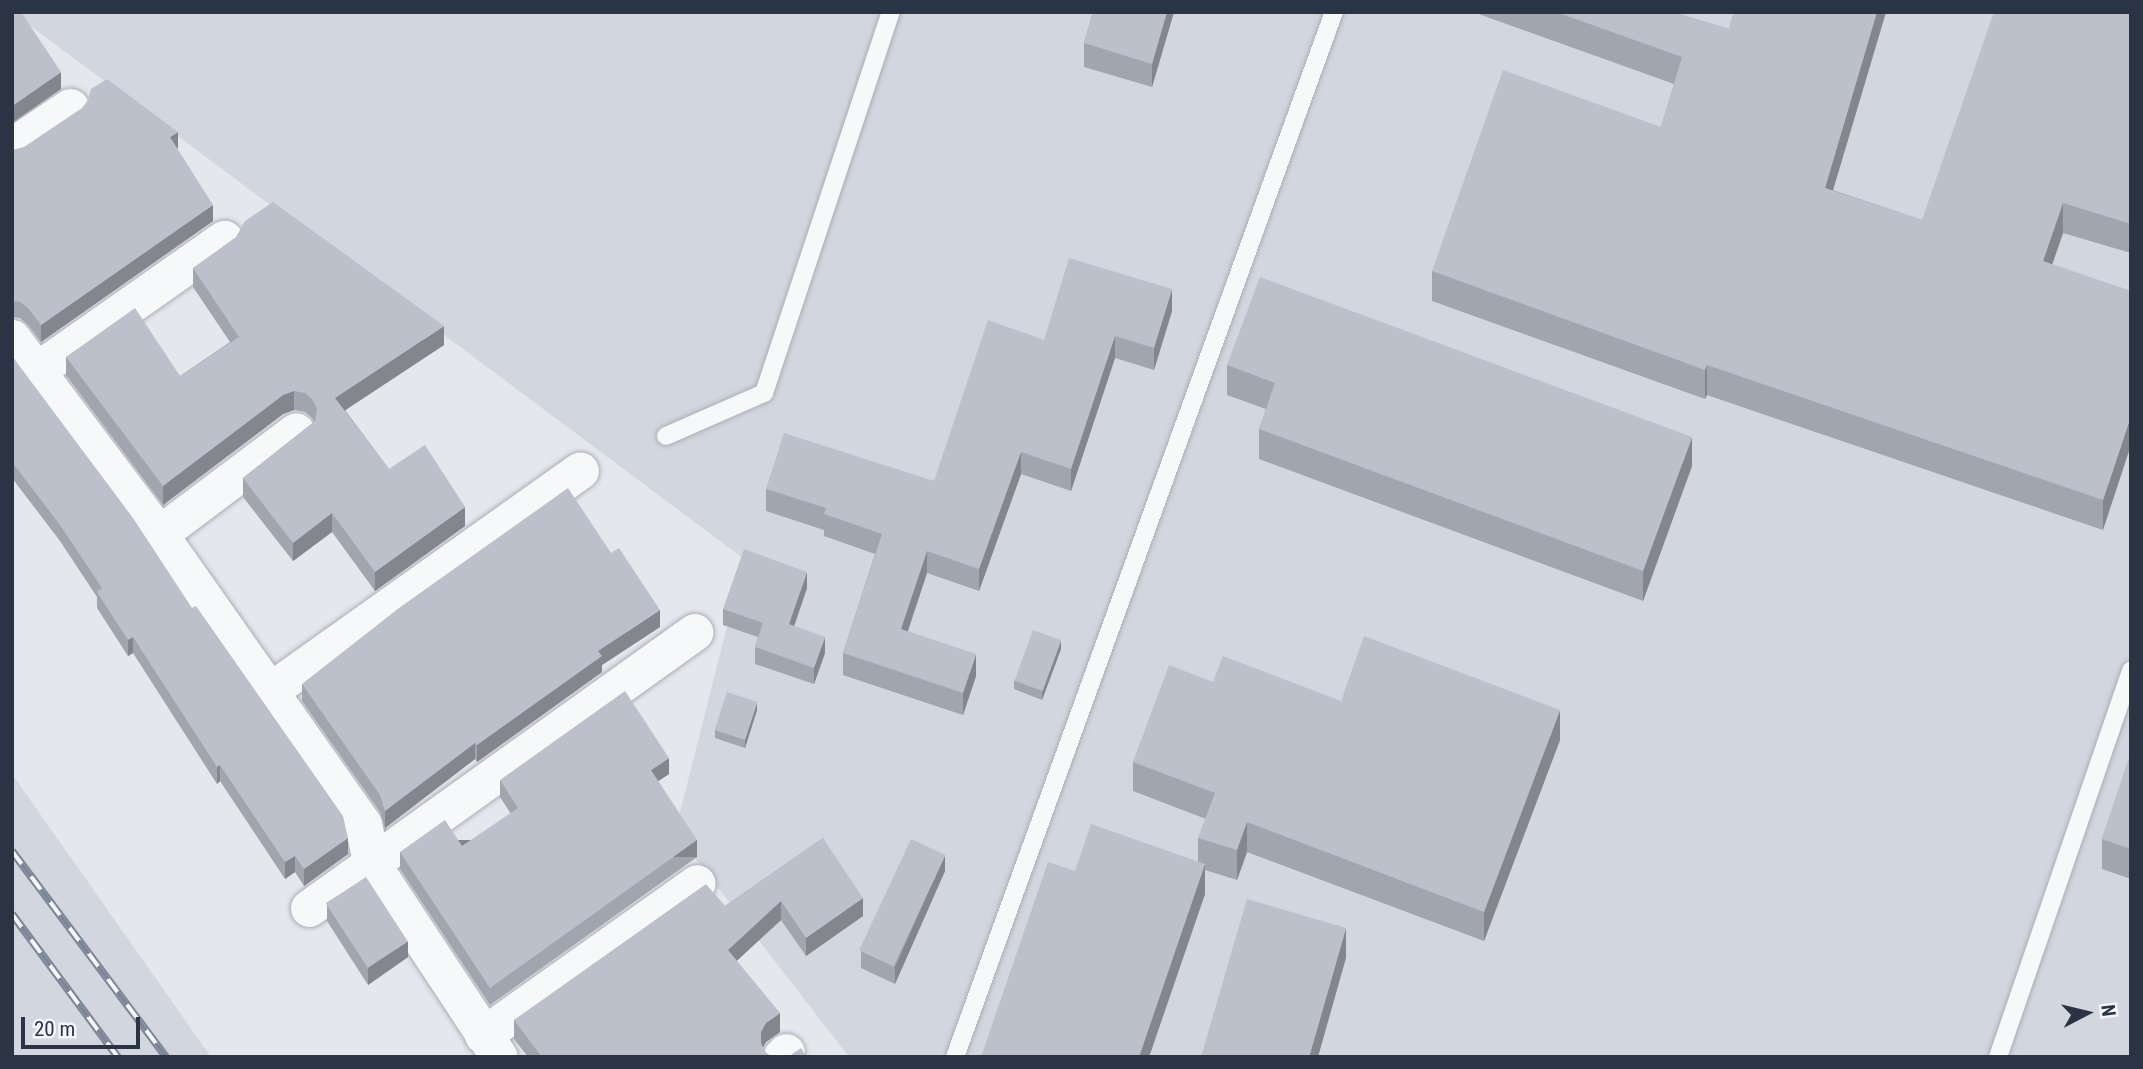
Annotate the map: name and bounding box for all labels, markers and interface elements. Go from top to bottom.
north arrow [2052,978,2122,1048]
scale bar [24,1002,144,1046]
text: N [2096,1003,2120,1018]
text: 20 m [34,1017,75,1041]

